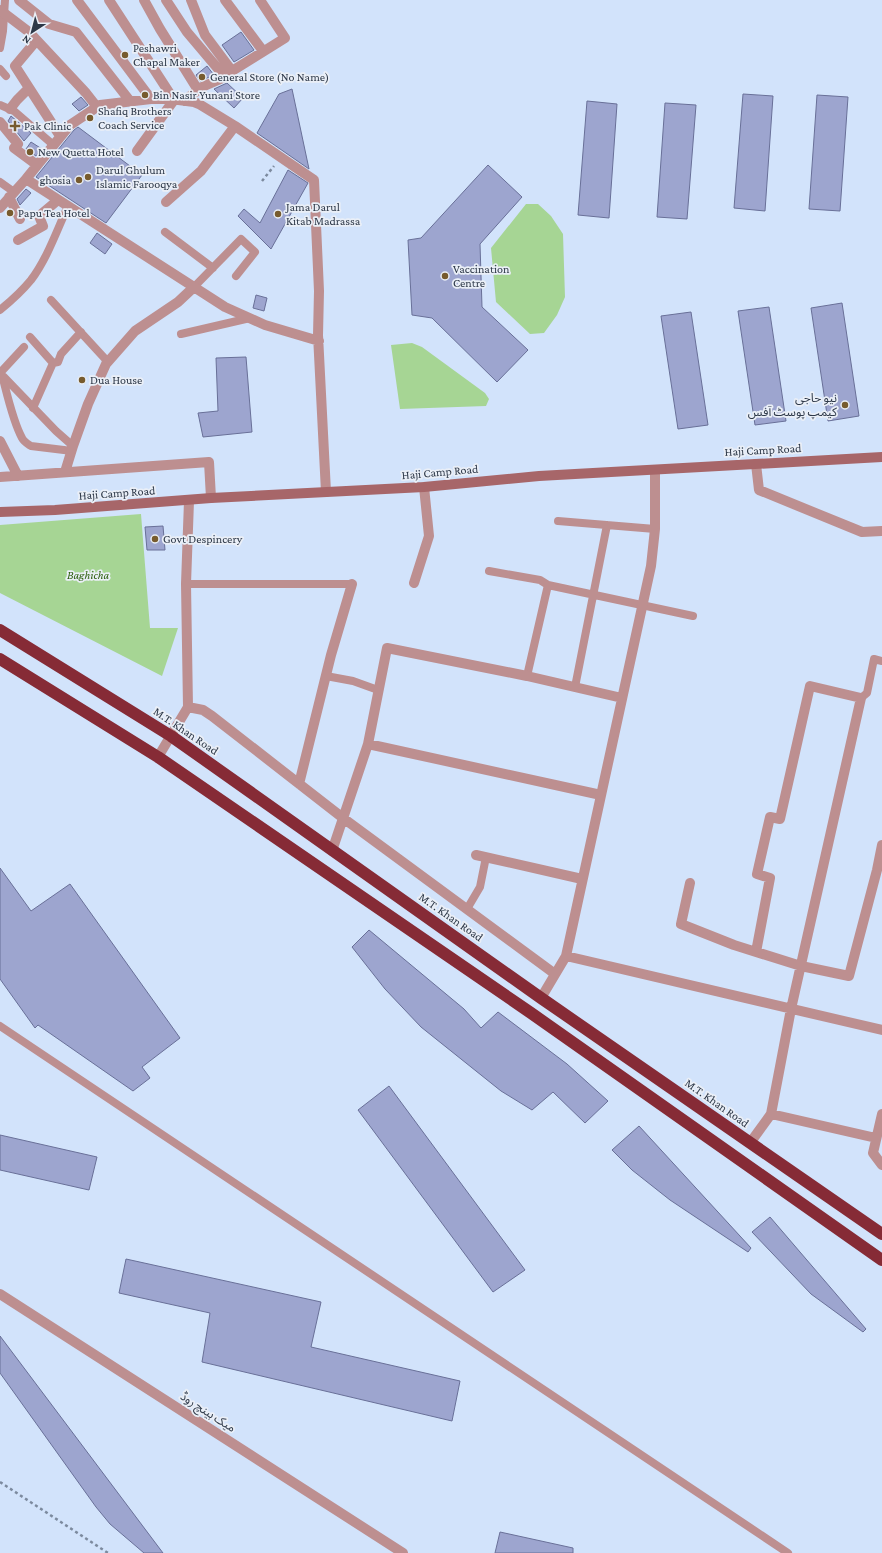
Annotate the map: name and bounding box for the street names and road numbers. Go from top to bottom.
street label: Haji Camp Road [724,441,802,459]
street label: Haji Camp Road [401,462,480,482]
street label: Haji Camp Road [78,483,156,503]
street label: M.T. Khan Road [151,704,222,758]
street label: M.T. Khan Road [416,890,486,945]
street label: M.T. Khan Road [682,1076,752,1131]
street label: میک ہینچ روڈ [177,1389,238,1437]

